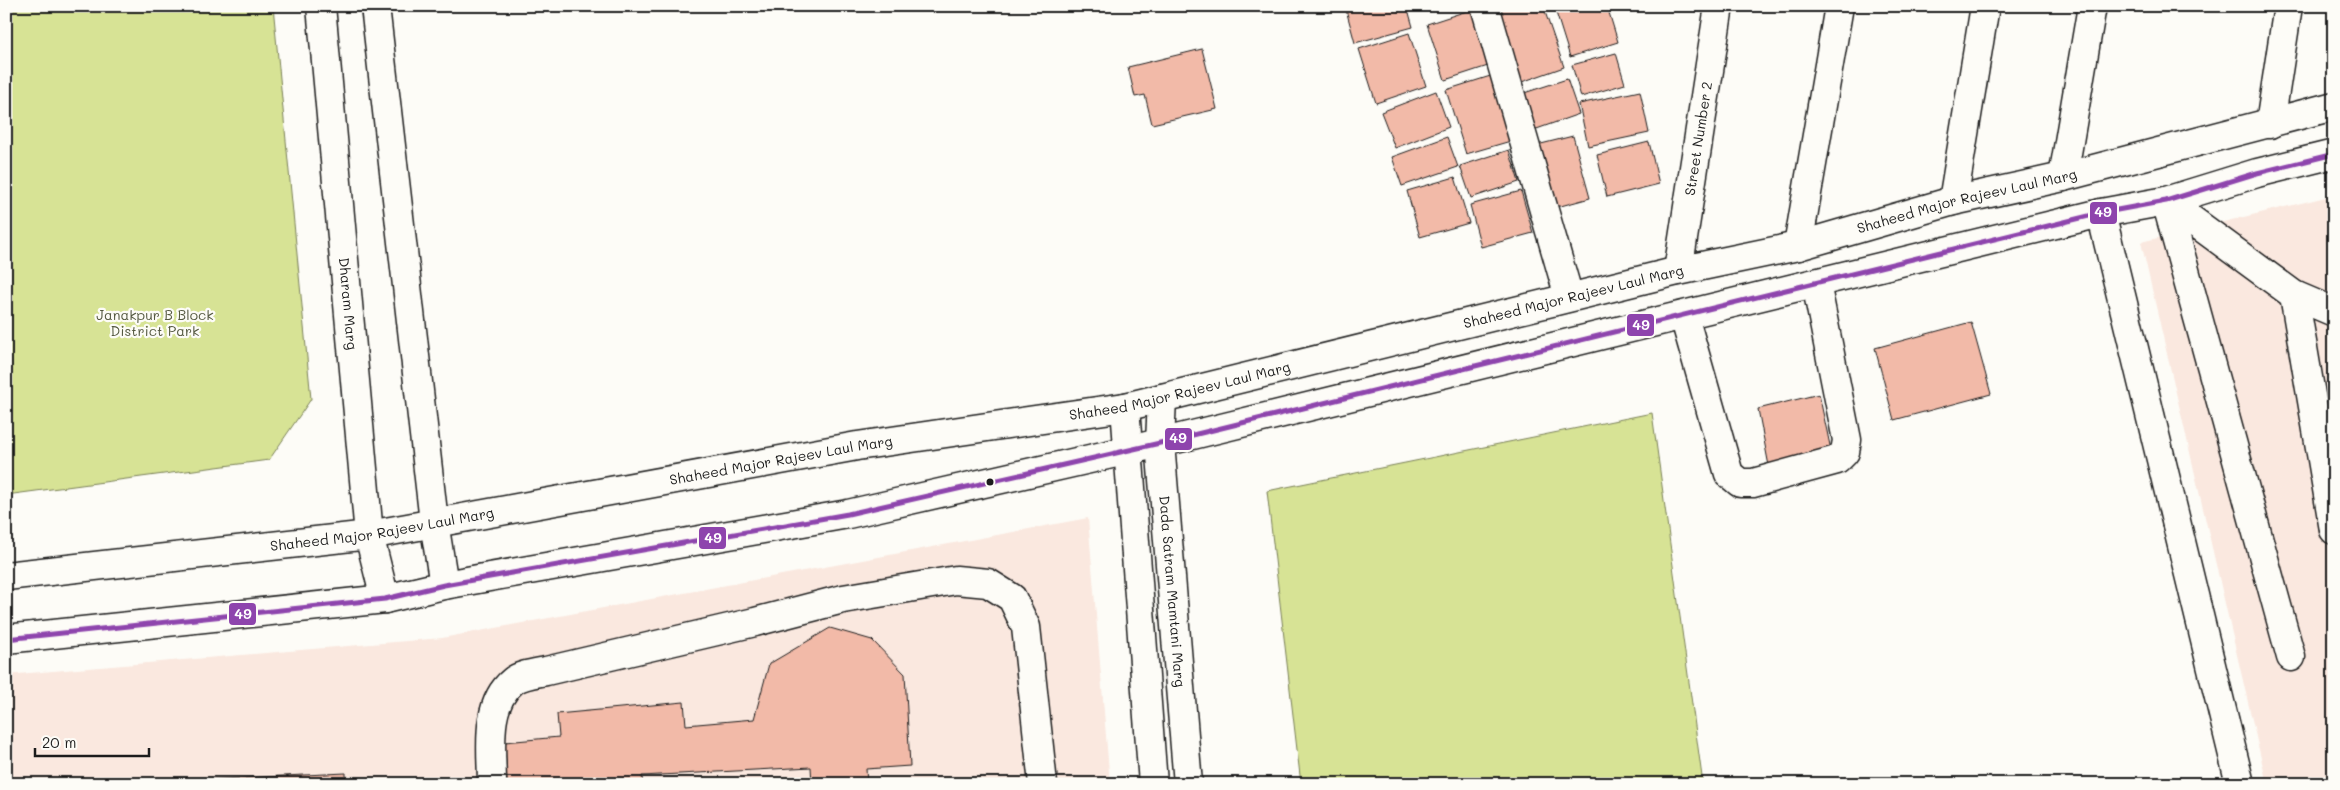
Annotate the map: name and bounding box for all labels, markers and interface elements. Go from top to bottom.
street label: Street Number 2 [1680,80,1716,197]
street label: Shaheed Major Rajeev Laul Marg [1854,164,2079,237]
line badge: 49 [2089,201,2118,225]
text: 49 [2094,202,2112,221]
street label: Dharam Marg [335,257,362,351]
street label: Shaheed Major Rajeev Laul Marg [1461,260,1685,332]
park label: Janakpur B Block District Park [96,305,214,340]
line badge: 49 [1626,313,1655,337]
text: 49 [1632,315,1650,334]
street label: Shaheed Major Rajeev Laul Marg [1068,357,1292,424]
line badge: 49 [1164,427,1193,451]
text: 49 [1169,428,1187,447]
street label: Shaheed Major Rajeev Laul Marg [668,431,894,489]
unlabelled marker [985,477,995,487]
street label: Dada Satram Mamtani Marg [1155,495,1190,688]
street label: Shaheed Major Rajeev Laul Marg [269,502,495,555]
line badge: 49 [698,526,727,550]
text: 49 [704,528,722,547]
line badge: 49 [228,602,257,626]
text: 49 [234,604,252,623]
scale bar [35,725,149,757]
text: 20 m [42,732,76,752]

